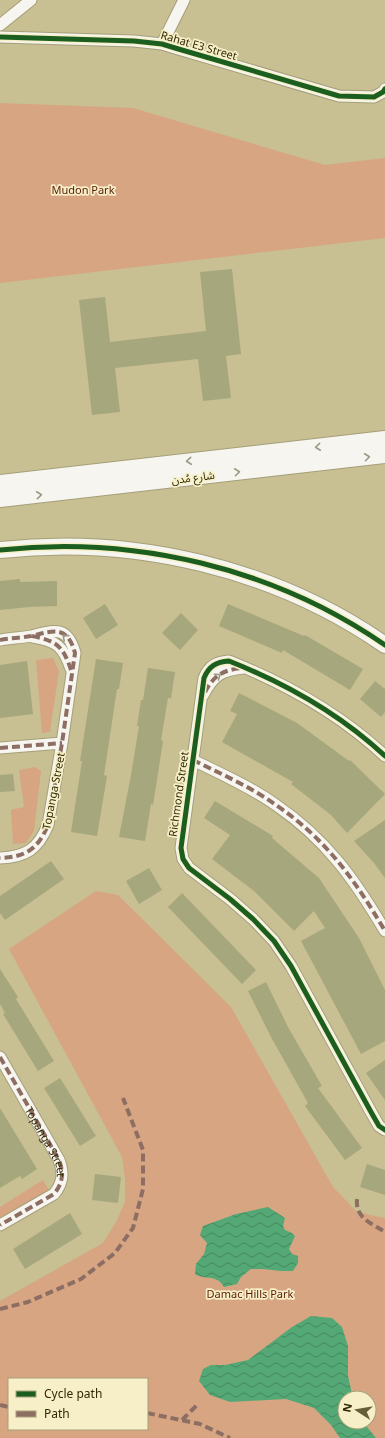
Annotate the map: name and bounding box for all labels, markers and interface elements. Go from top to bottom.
street label: Rahat E3 Street [159,27,239,63]
park label: Mudon Park [51,182,115,197]
one-way arrow [315,442,321,451]
one-way arrow [364,453,370,462]
one-way arrow [186,456,192,465]
street label: شارع مُدن [171,467,216,488]
one-way arrow [234,468,240,477]
one-way arrow [36,491,42,500]
one-way arrow [63,634,70,641]
one-way arrow [214,673,221,681]
street label: Richmond Street [165,750,191,838]
street label: Topanga Street [38,751,68,831]
street label: Topanga Street [22,1103,70,1177]
park label: Damac Hills Park [207,1286,294,1301]
legend [8,1378,148,1430]
text: Cycle path [44,1385,102,1402]
north arrow [337,1390,377,1430]
text: N [338,1402,355,1414]
text: Path [44,1405,70,1422]

